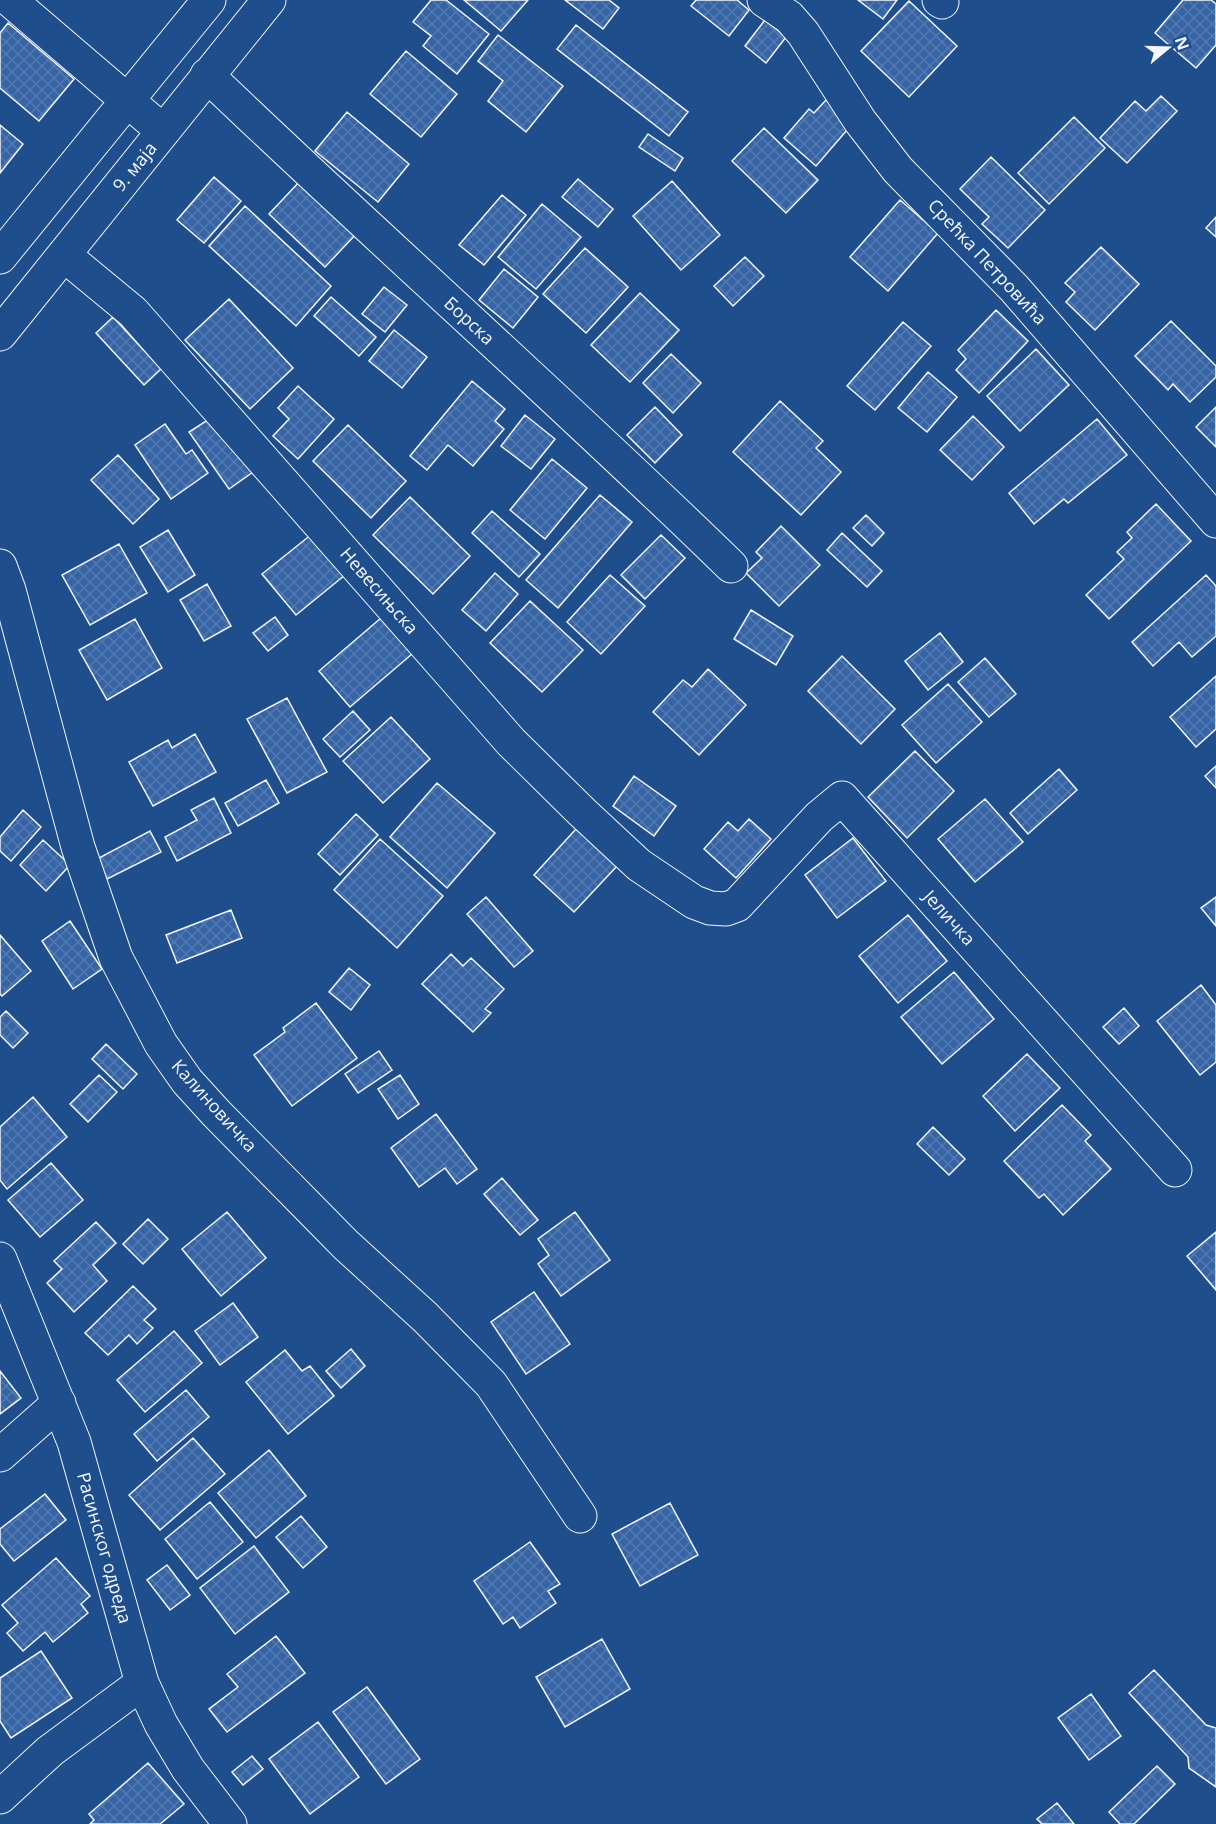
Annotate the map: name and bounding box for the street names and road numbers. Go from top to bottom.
street label: 9. маја [107,136,162,196]
street label: Срећка Петровића [923,193,1052,329]
street label: Борска [439,291,500,350]
street label: Невесињска [335,542,424,639]
street label: Јеличка [917,883,981,950]
street label: Калиновичка [167,1054,263,1157]
street label: Расинског одреда [72,1469,138,1626]

